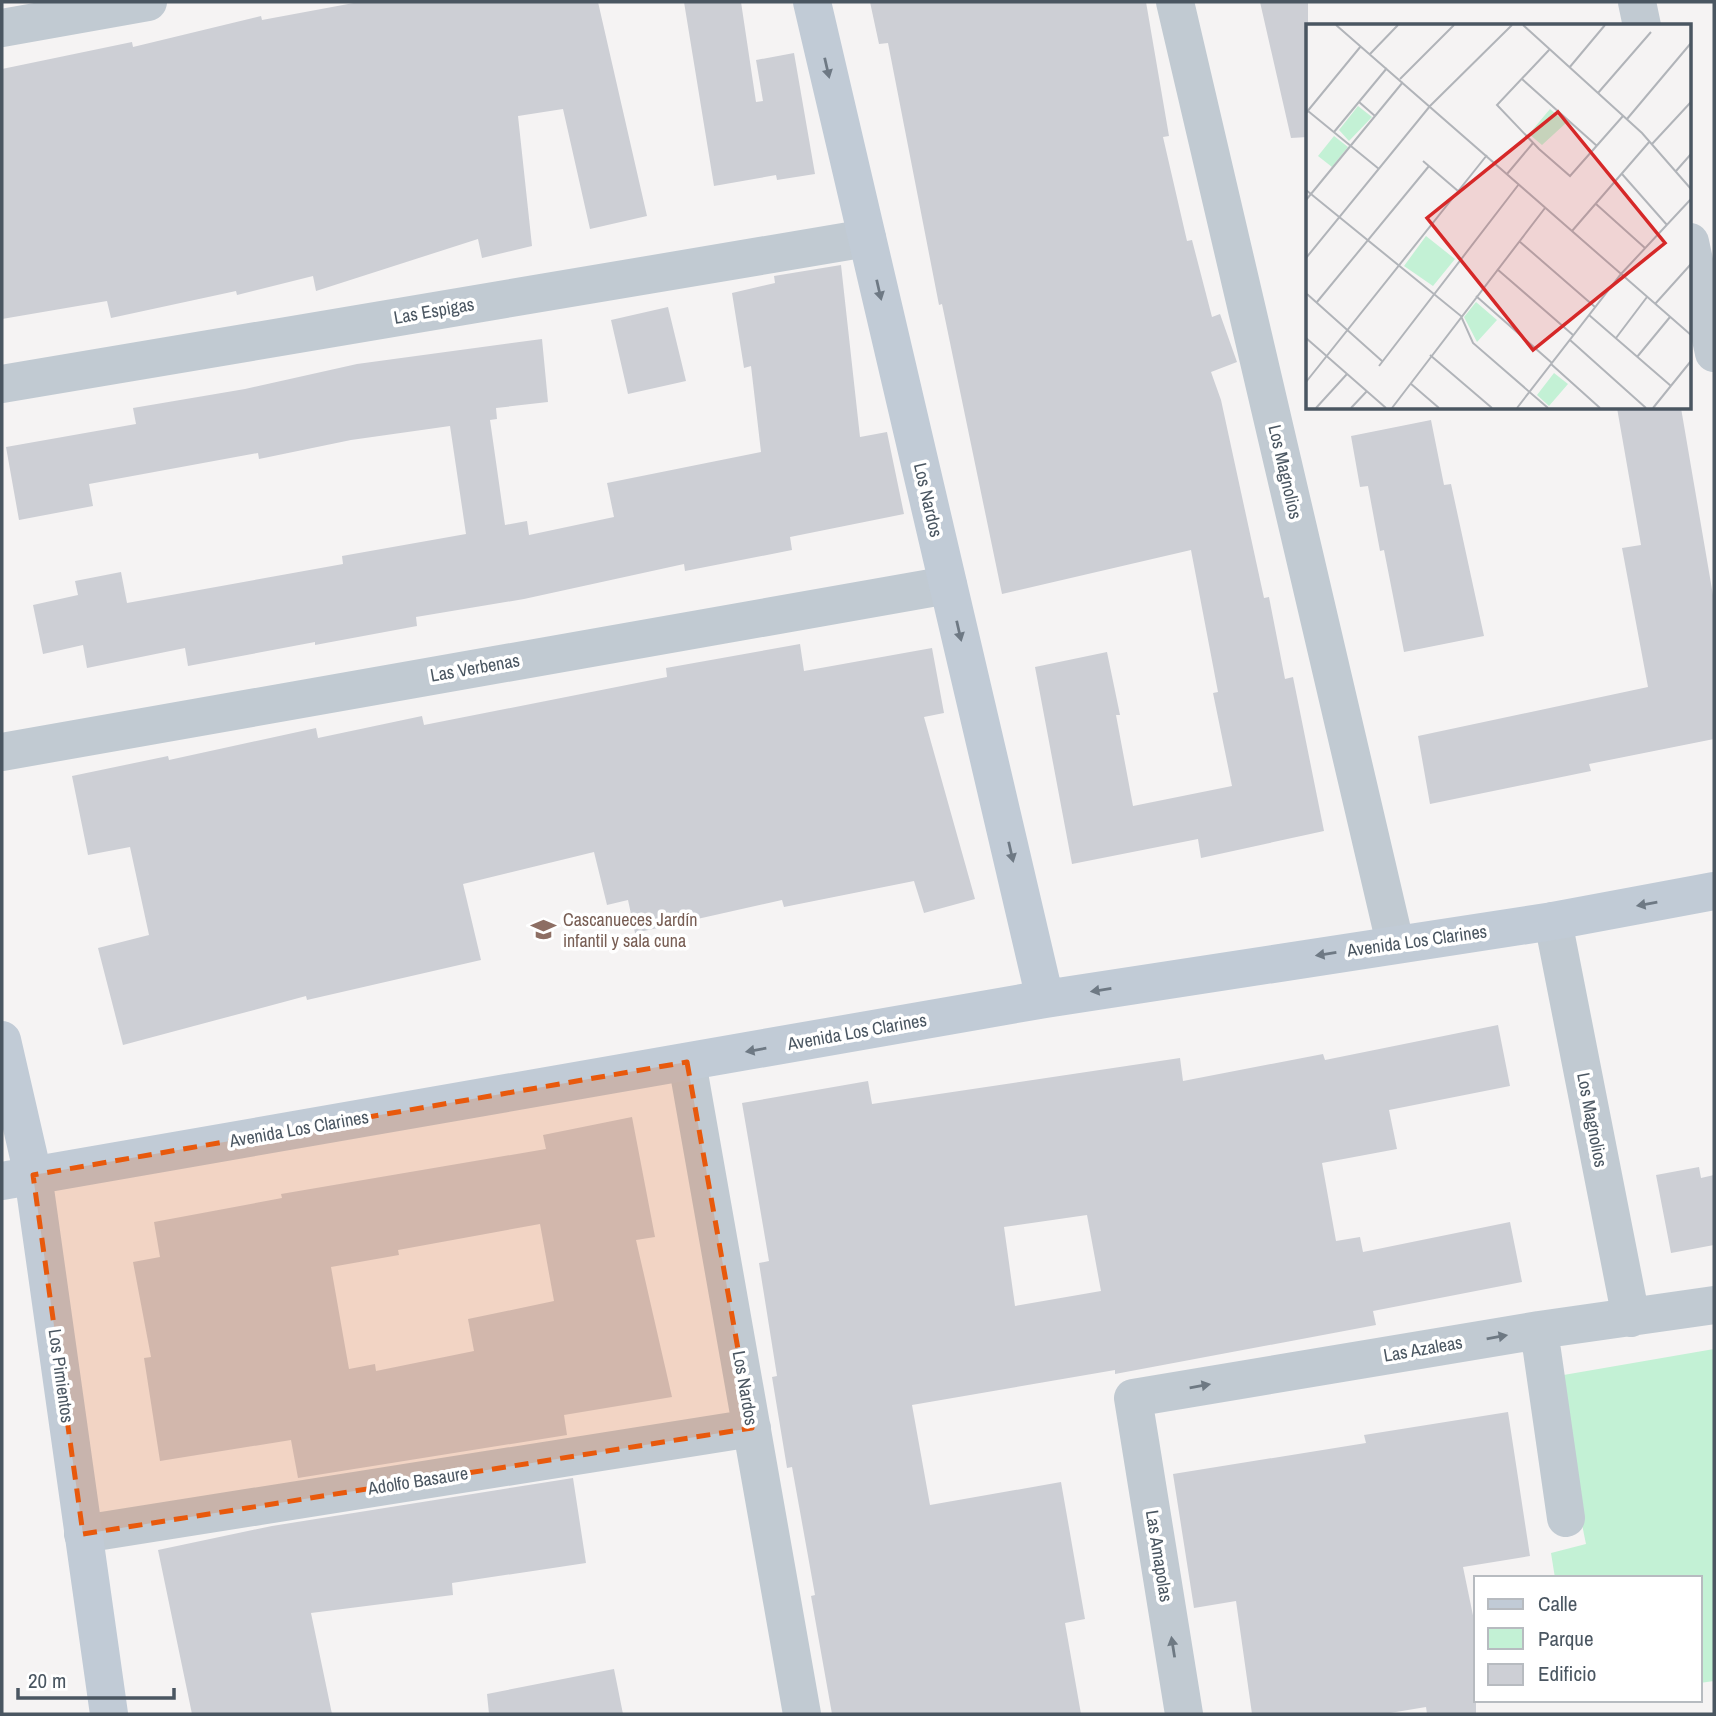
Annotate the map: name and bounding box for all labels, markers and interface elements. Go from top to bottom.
inset map [1306,24,1692,410]
one-way arrow [822,57,833,79]
one-way arrow [874,279,885,301]
street label: Las Espigas [392,291,476,330]
street label: Los Magnolios [1263,422,1308,521]
street label: Los Nardos [908,460,949,539]
one-way arrow [954,620,965,642]
street label: Las Verbenas [428,647,522,688]
one-way arrow [1006,841,1017,863]
one-way arrow [1636,899,1658,910]
place label: Cascanueces Jardín infantil y sala cuna [563,907,698,953]
school or university icon: Cascanueces Jardín infantil y sala cuna [529,916,557,944]
street label: Avenida Los Clarines [1344,918,1488,963]
one-way arrow [1314,949,1336,960]
one-way arrow [1090,985,1112,996]
street label: Avenida Los Clarines [784,1007,928,1056]
one-way arrow [745,1045,767,1056]
street label: Los Magnolios [1571,1070,1614,1169]
street label: Avenida Los Clarines [226,1104,370,1153]
street label: Los Pimientos [43,1327,80,1424]
street label: Las Azaleas [1382,1329,1464,1368]
one-way arrow [1486,1331,1508,1342]
street label: Los Nardos [727,1349,764,1427]
one-way arrow [1189,1380,1211,1391]
street label: Adolfo Basaure [365,1460,470,1501]
street label: Las Amapolas [1140,1508,1179,1604]
legend [1474,1576,1702,1702]
text: Calle [1538,1589,1577,1618]
text: Parque [1538,1624,1594,1653]
one-way arrow [1167,1636,1178,1658]
scale bar [18,1656,173,1700]
text: Edificio [1538,1659,1596,1688]
text: 20 m [28,1666,66,1695]

